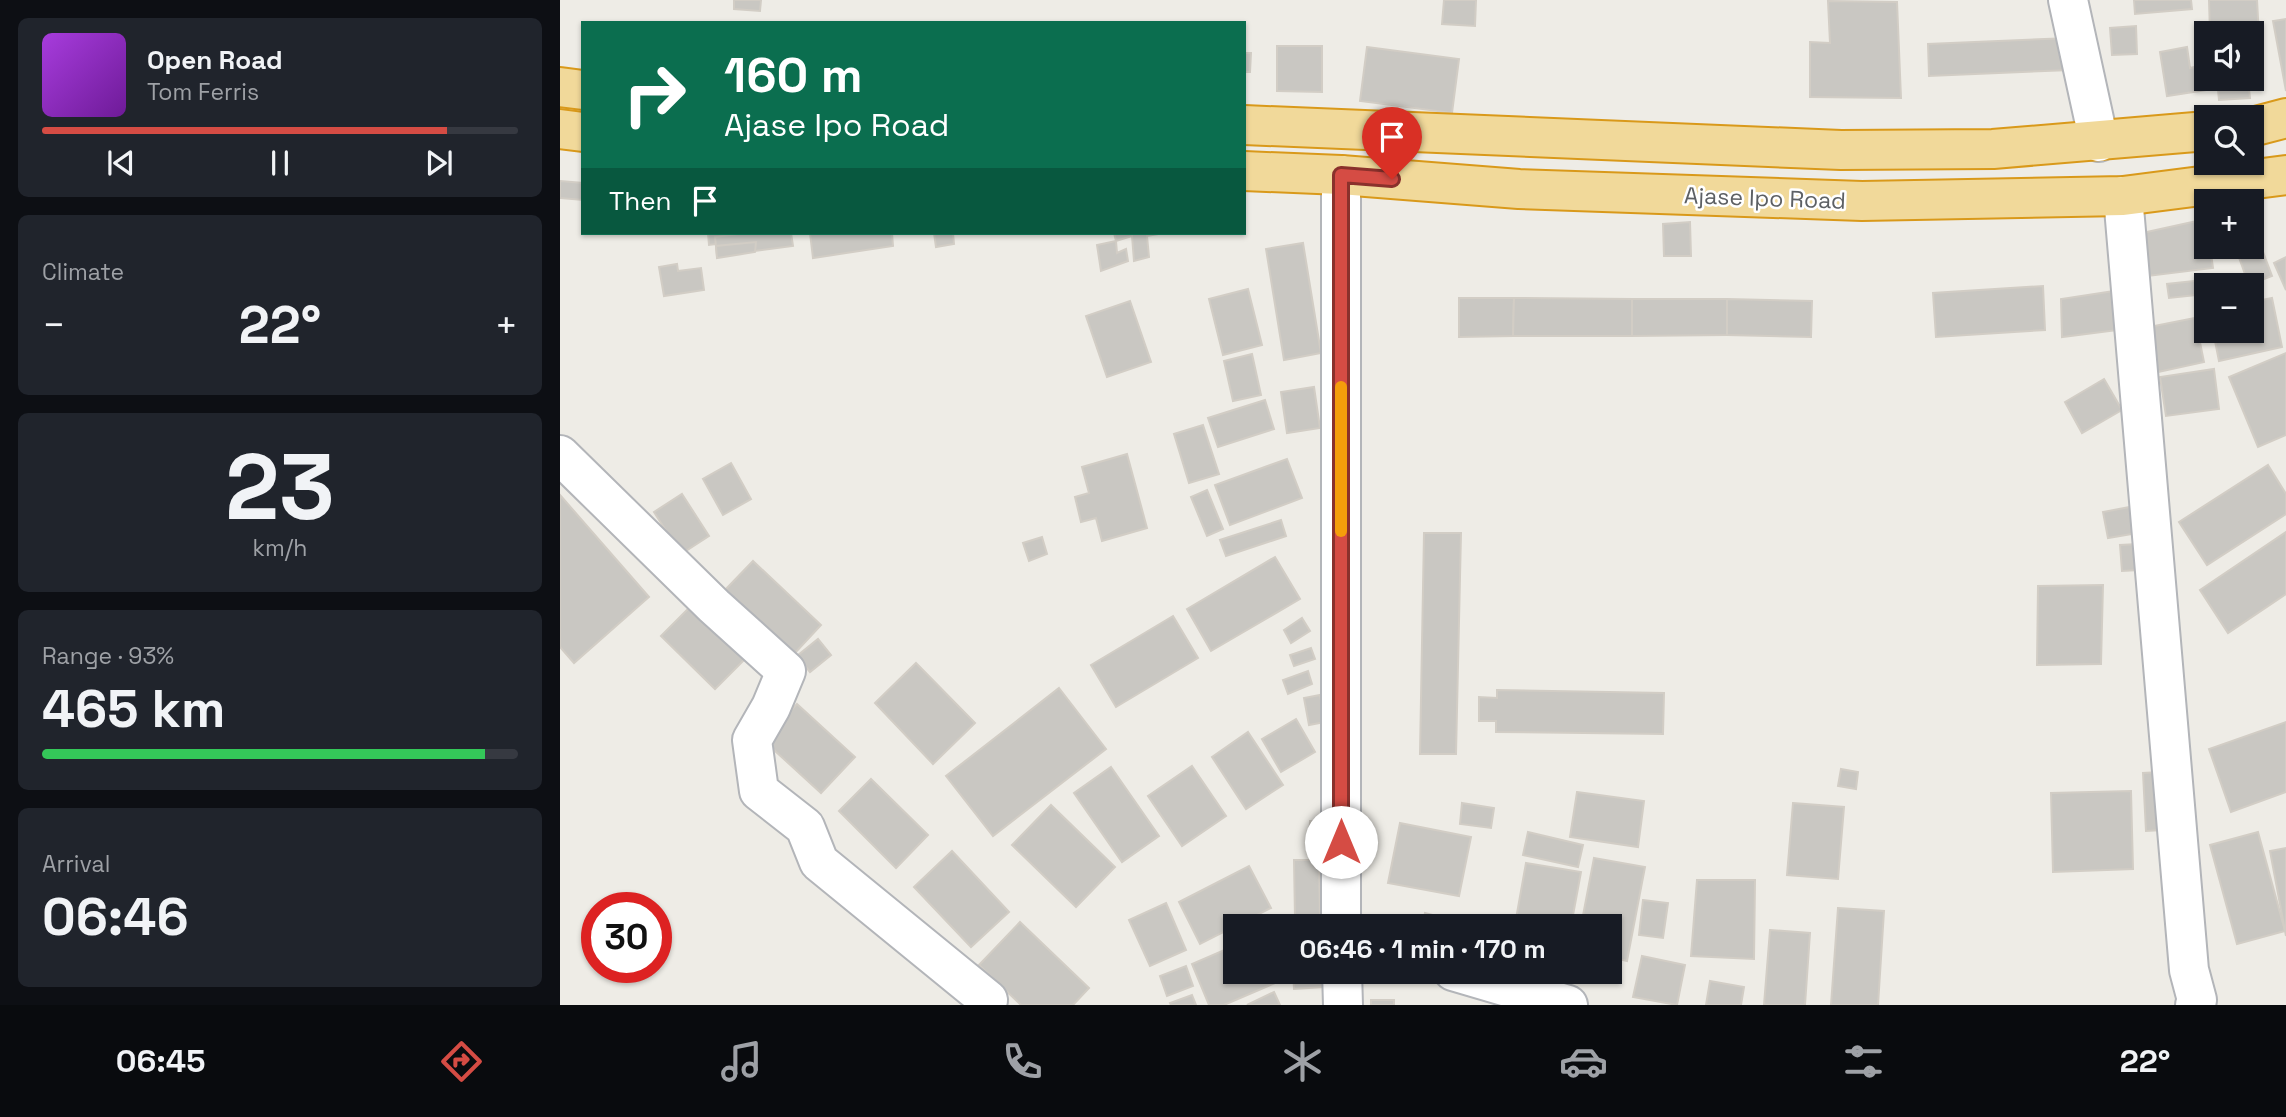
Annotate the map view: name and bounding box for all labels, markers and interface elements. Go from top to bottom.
map controls [2194,21,2264,343]
button: sound [2194,21,2264,91]
text: Open Road [147,43,283,77]
text: 160 m [724,44,862,106]
icon: right [609,49,700,140]
text: Tom Ferris [147,77,259,107]
text: Ajase Ipo Road [724,105,949,145]
button: search [2194,105,2264,175]
pin [1362,107,1422,179]
icon: arrive [1373,118,1411,156]
icon: previous [102,144,140,182]
icon: pause [261,144,299,182]
icon: next [420,144,458,182]
street label: Ajase Ipo Road [1684,180,1846,216]
icon: arrive [686,182,724,220]
text: Then [609,184,672,218]
button: + [2194,189,2264,259]
text: Climate [42,257,124,287]
button: − [2194,273,2264,343]
text: 22° [239,292,321,358]
text: − [42,301,66,349]
text: + [494,301,518,349]
text: 23 [225,429,335,546]
text: km/h [253,533,307,563]
text: Range · 93% [42,641,174,671]
text: 465 km [42,676,225,742]
position arrow [1304,805,1378,879]
text: Arrival [42,849,110,879]
text: 06:46 [42,884,189,950]
speed limit sign: 30 [581,892,672,983]
text: 06:46 · 1 min · 170 m [1299,932,1546,966]
icon: directions [437,1037,486,1086]
icon: music [717,1037,766,1086]
icon: phone [998,1037,1047,1086]
icon: climate [1278,1037,1327,1086]
icon: car [1559,1037,1608,1086]
icon: filters [1839,1037,1888,1086]
text: 06:45 [116,1041,205,1081]
text: 22° [2120,1041,2170,1081]

